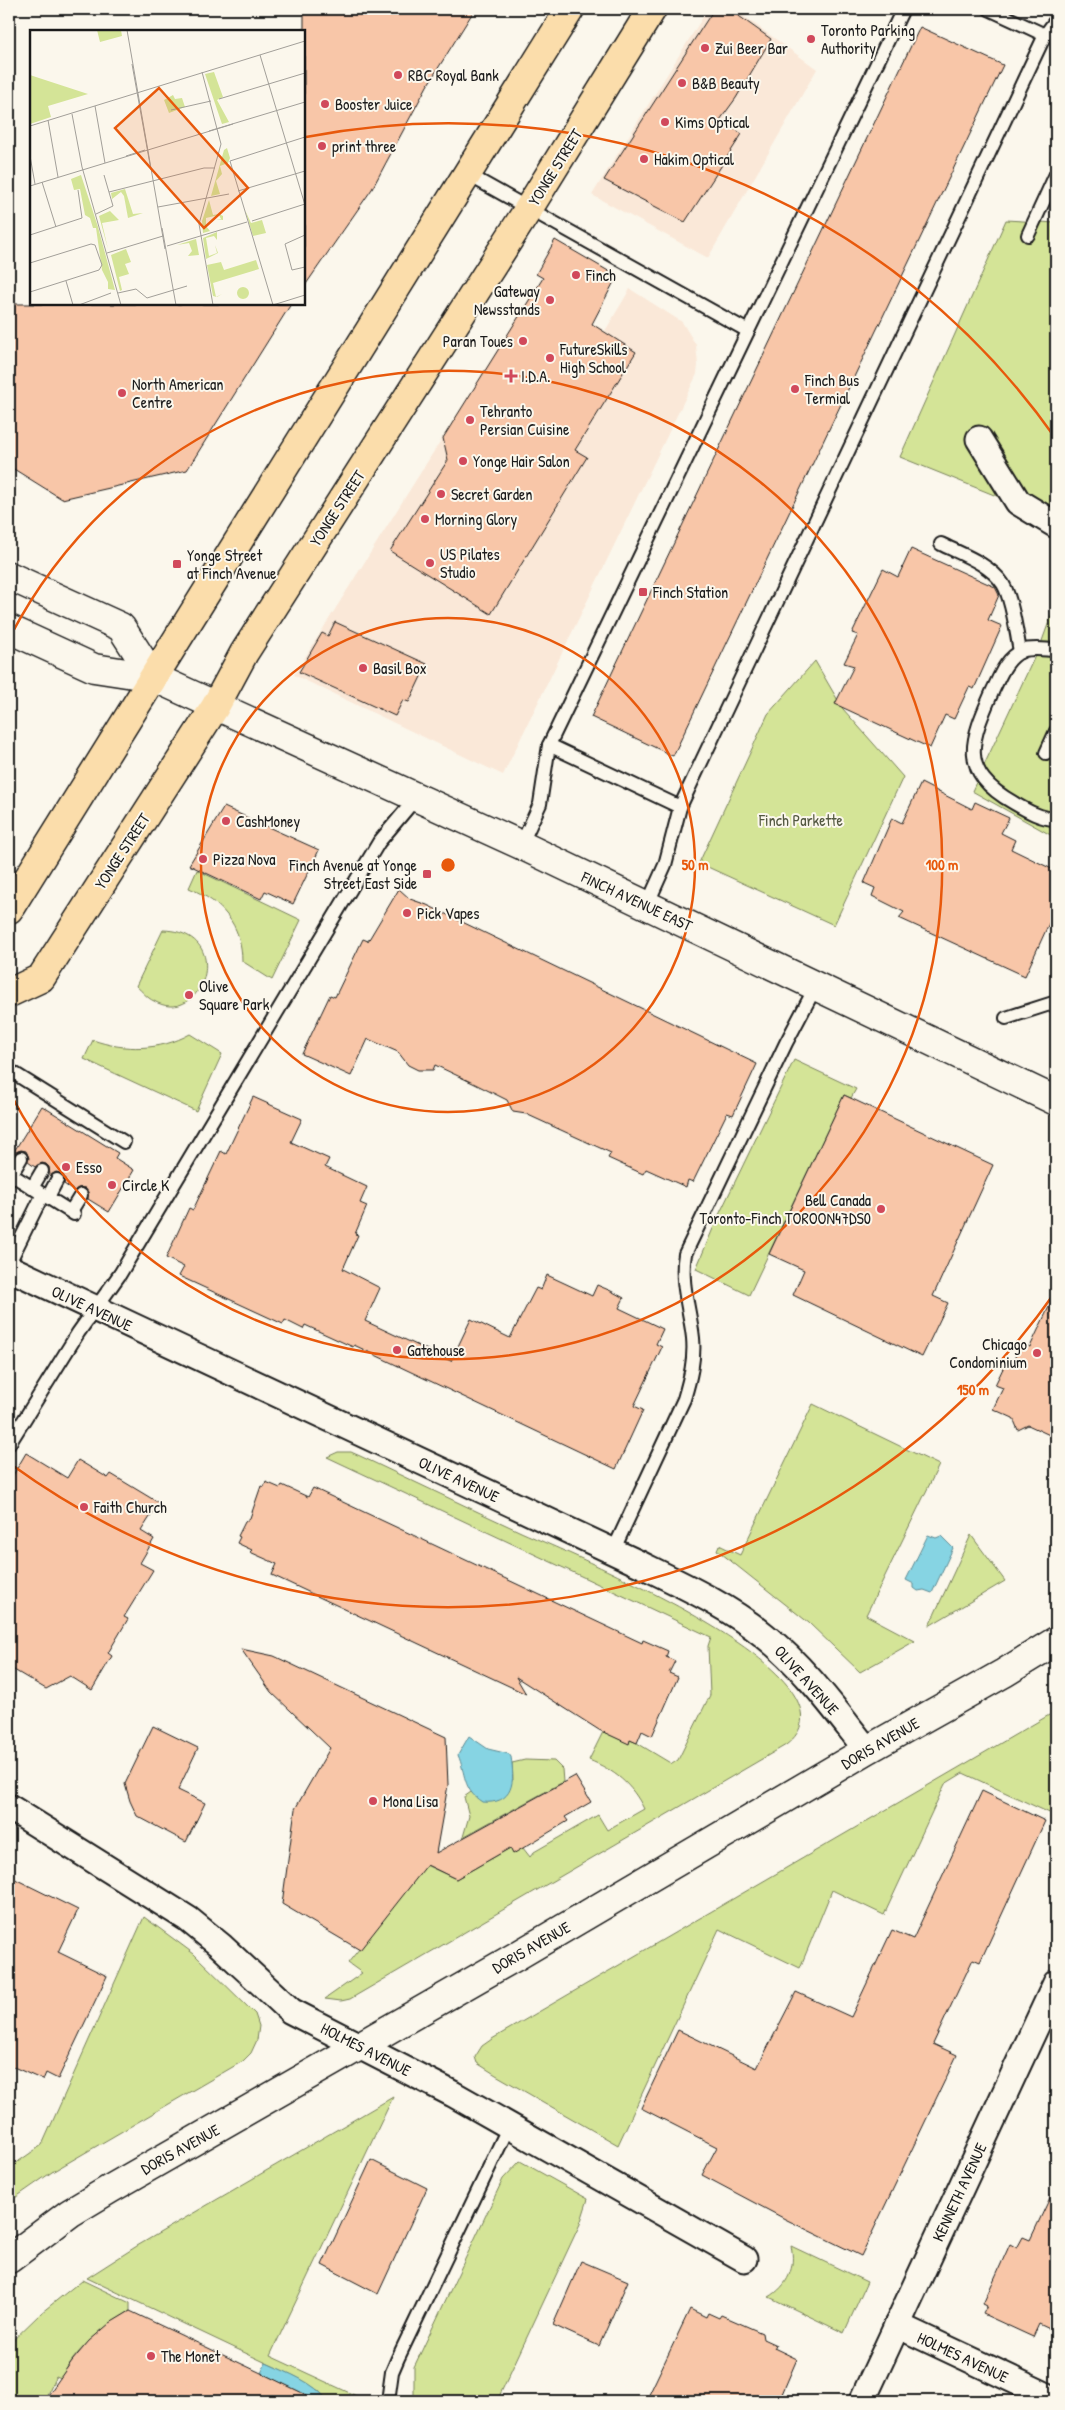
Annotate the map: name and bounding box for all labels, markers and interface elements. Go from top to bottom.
place label: Toronto Parking Authority [821,19,915,59]
inset map [30,30,305,305]
marker: Toronto Parking Authority [805,33,817,45]
place label: Zui Beer Bar [715,37,788,59]
marker: Zui Beer Bar [699,42,711,54]
place label: RBC Royal Bank [408,64,499,86]
marker: RBC Royal Bank [392,69,404,81]
place label: B&B Beauty [692,72,760,94]
marker: B&B Beauty [676,77,688,89]
place label: Booster Juice [335,93,413,115]
marker: Booster Juice [319,98,331,110]
place label: Kims Optical [675,111,750,133]
marker: Kims Optical [659,116,671,128]
street label: YONGE STREET [523,124,588,210]
place label: print three [332,135,397,157]
marker: print three [316,140,328,152]
place label: Hakim Optical [654,148,735,170]
marker: Hakim Optical [638,153,650,165]
place label: Finch [585,264,616,286]
marker: Finch [570,269,582,281]
place label: Gateway Newsstands [474,280,540,320]
marker: Gateway Newsstands [544,294,556,306]
place label: Paran Toues [443,330,513,352]
marker: Paran Toues [517,335,529,347]
place label: FutureSkills High School [559,338,627,378]
marker: FutureSkills High School [544,352,556,364]
place label: I.D.A. [521,365,550,387]
place label: Finch Bus Termial [804,369,859,409]
marker: I.D.A. [505,370,517,382]
place label: North American Centre [132,373,224,413]
marker: Finch Bus Termial [789,383,801,395]
marker: North American Centre [116,387,128,399]
place label: Tehranto Persian Cuisine [480,400,570,440]
marker: Tehranto Persian Cuisine [464,414,476,426]
place label: Yonge Hair Salon [473,450,570,472]
marker: Yonge Hair Salon [457,455,469,467]
street label: YONGE STREET [304,465,370,550]
place label: Secret Garden [451,483,533,505]
marker: Secret Garden [435,488,447,500]
place label: Morning Glory [435,508,518,530]
marker: Morning Glory [419,513,431,525]
place label: US Pilates Studio [440,543,500,583]
place label: Yonge Street at Finch Avenue [187,544,277,584]
marker: US Pilates Studio [424,557,436,569]
marker: Yonge Street at Finch Avenue [171,558,183,570]
place label: Finch Station [652,581,728,603]
marker: Finch Station [637,586,649,598]
place label: Basil Box [373,657,427,679]
marker: Basil Box [357,662,369,674]
street label: YONGE STREET [89,808,155,893]
park label: Finch Parkette [758,809,844,831]
place label: CashMoney [236,810,300,832]
marker: CashMoney [220,815,232,827]
place label: Pizza Nova [213,848,276,870]
marker: Pizza Nova [197,853,209,865]
place label: Finch Avenue at Yonge Street East Side [289,854,418,894]
text: 50 m [682,854,708,875]
text: 100 m [926,854,958,875]
centre of rings [439,856,457,874]
street label: FINCH AVENUE EAST [577,865,696,937]
marker: Finch Avenue at Yonge Street East Side [421,868,433,880]
place label: Pick Vapes [417,902,479,924]
marker: Pick Vapes [401,907,413,919]
place label: Olive Square Park [199,975,270,1015]
marker: Olive Square Park [183,989,195,1001]
place label: Esso [76,1156,102,1178]
marker: Esso [60,1161,72,1173]
place label: Circle K [122,1174,170,1196]
marker: Circle K [106,1179,118,1191]
place label: Bell Canada Toronto-Finch TOROON47DS0 [699,1189,871,1229]
marker: Bell Canada Toronto-Finch TOROON47DS0 [875,1203,887,1215]
street label: OLIVE AVENUE [48,1280,136,1336]
place label: Chicago Condominium [949,1333,1028,1373]
place label: Gatehouse [407,1339,466,1361]
marker: Gatehouse [391,1344,403,1356]
marker: Chicago Condominium [1031,1347,1043,1359]
text: 150 m [957,1379,989,1400]
street label: OLIVE AVENUE [415,1451,503,1507]
place label: Faith Church [93,1496,167,1518]
marker: Faith Church [78,1501,90,1513]
street label: OLIVE AVENUE [770,1640,844,1720]
street label: DORIS AVENUE [837,1712,923,1774]
place label: Mona Lisa [383,1790,438,1812]
marker: Mona Lisa [367,1795,379,1807]
street label: DORIS AVENUE [488,1916,574,1978]
street label: HOLMES AVENUE [317,2017,415,2081]
street label: DORIS AVENUE [137,2118,223,2180]
street label: KENNETH AVENUE [927,2139,991,2245]
street label: HOLMES AVENUE [914,2326,1012,2388]
place label: The Monet [161,2345,221,2367]
marker: The Monet [145,2350,157,2362]

